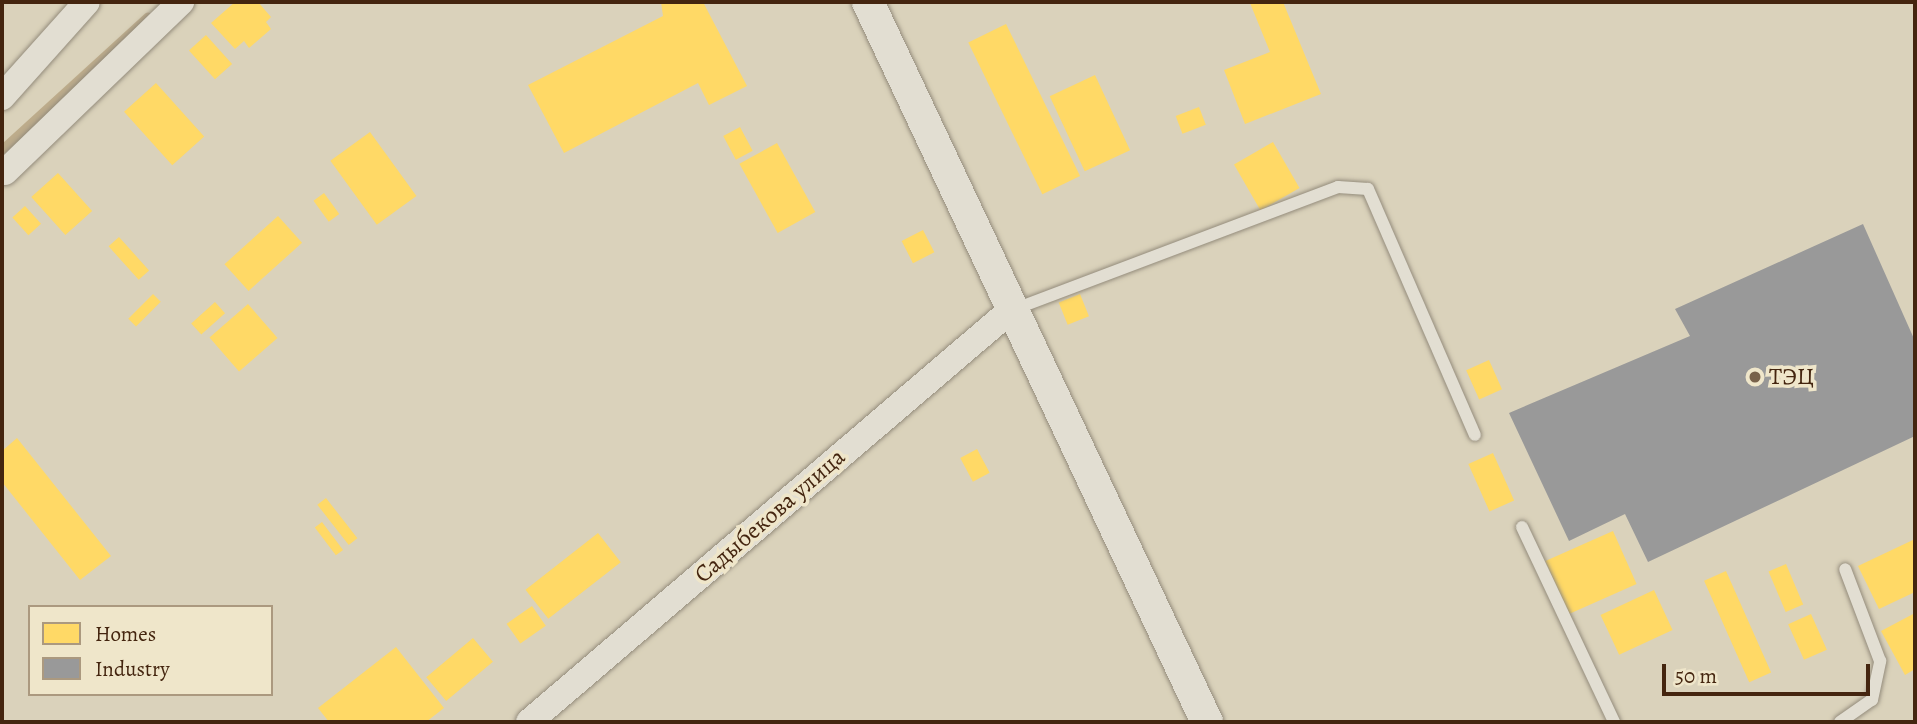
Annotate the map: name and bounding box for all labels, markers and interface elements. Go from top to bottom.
place label: ТЭЦ [1769,363,1814,391]
marker: ТЭЦ [1747,369,1763,385]
street label: Садыбекова улица [689,443,851,589]
legend [28,605,273,696]
text: Homes [95,620,156,648]
scale bar [1665,650,1873,694]
text: Industry [95,655,170,683]
text: 50 m [1675,662,1717,690]

